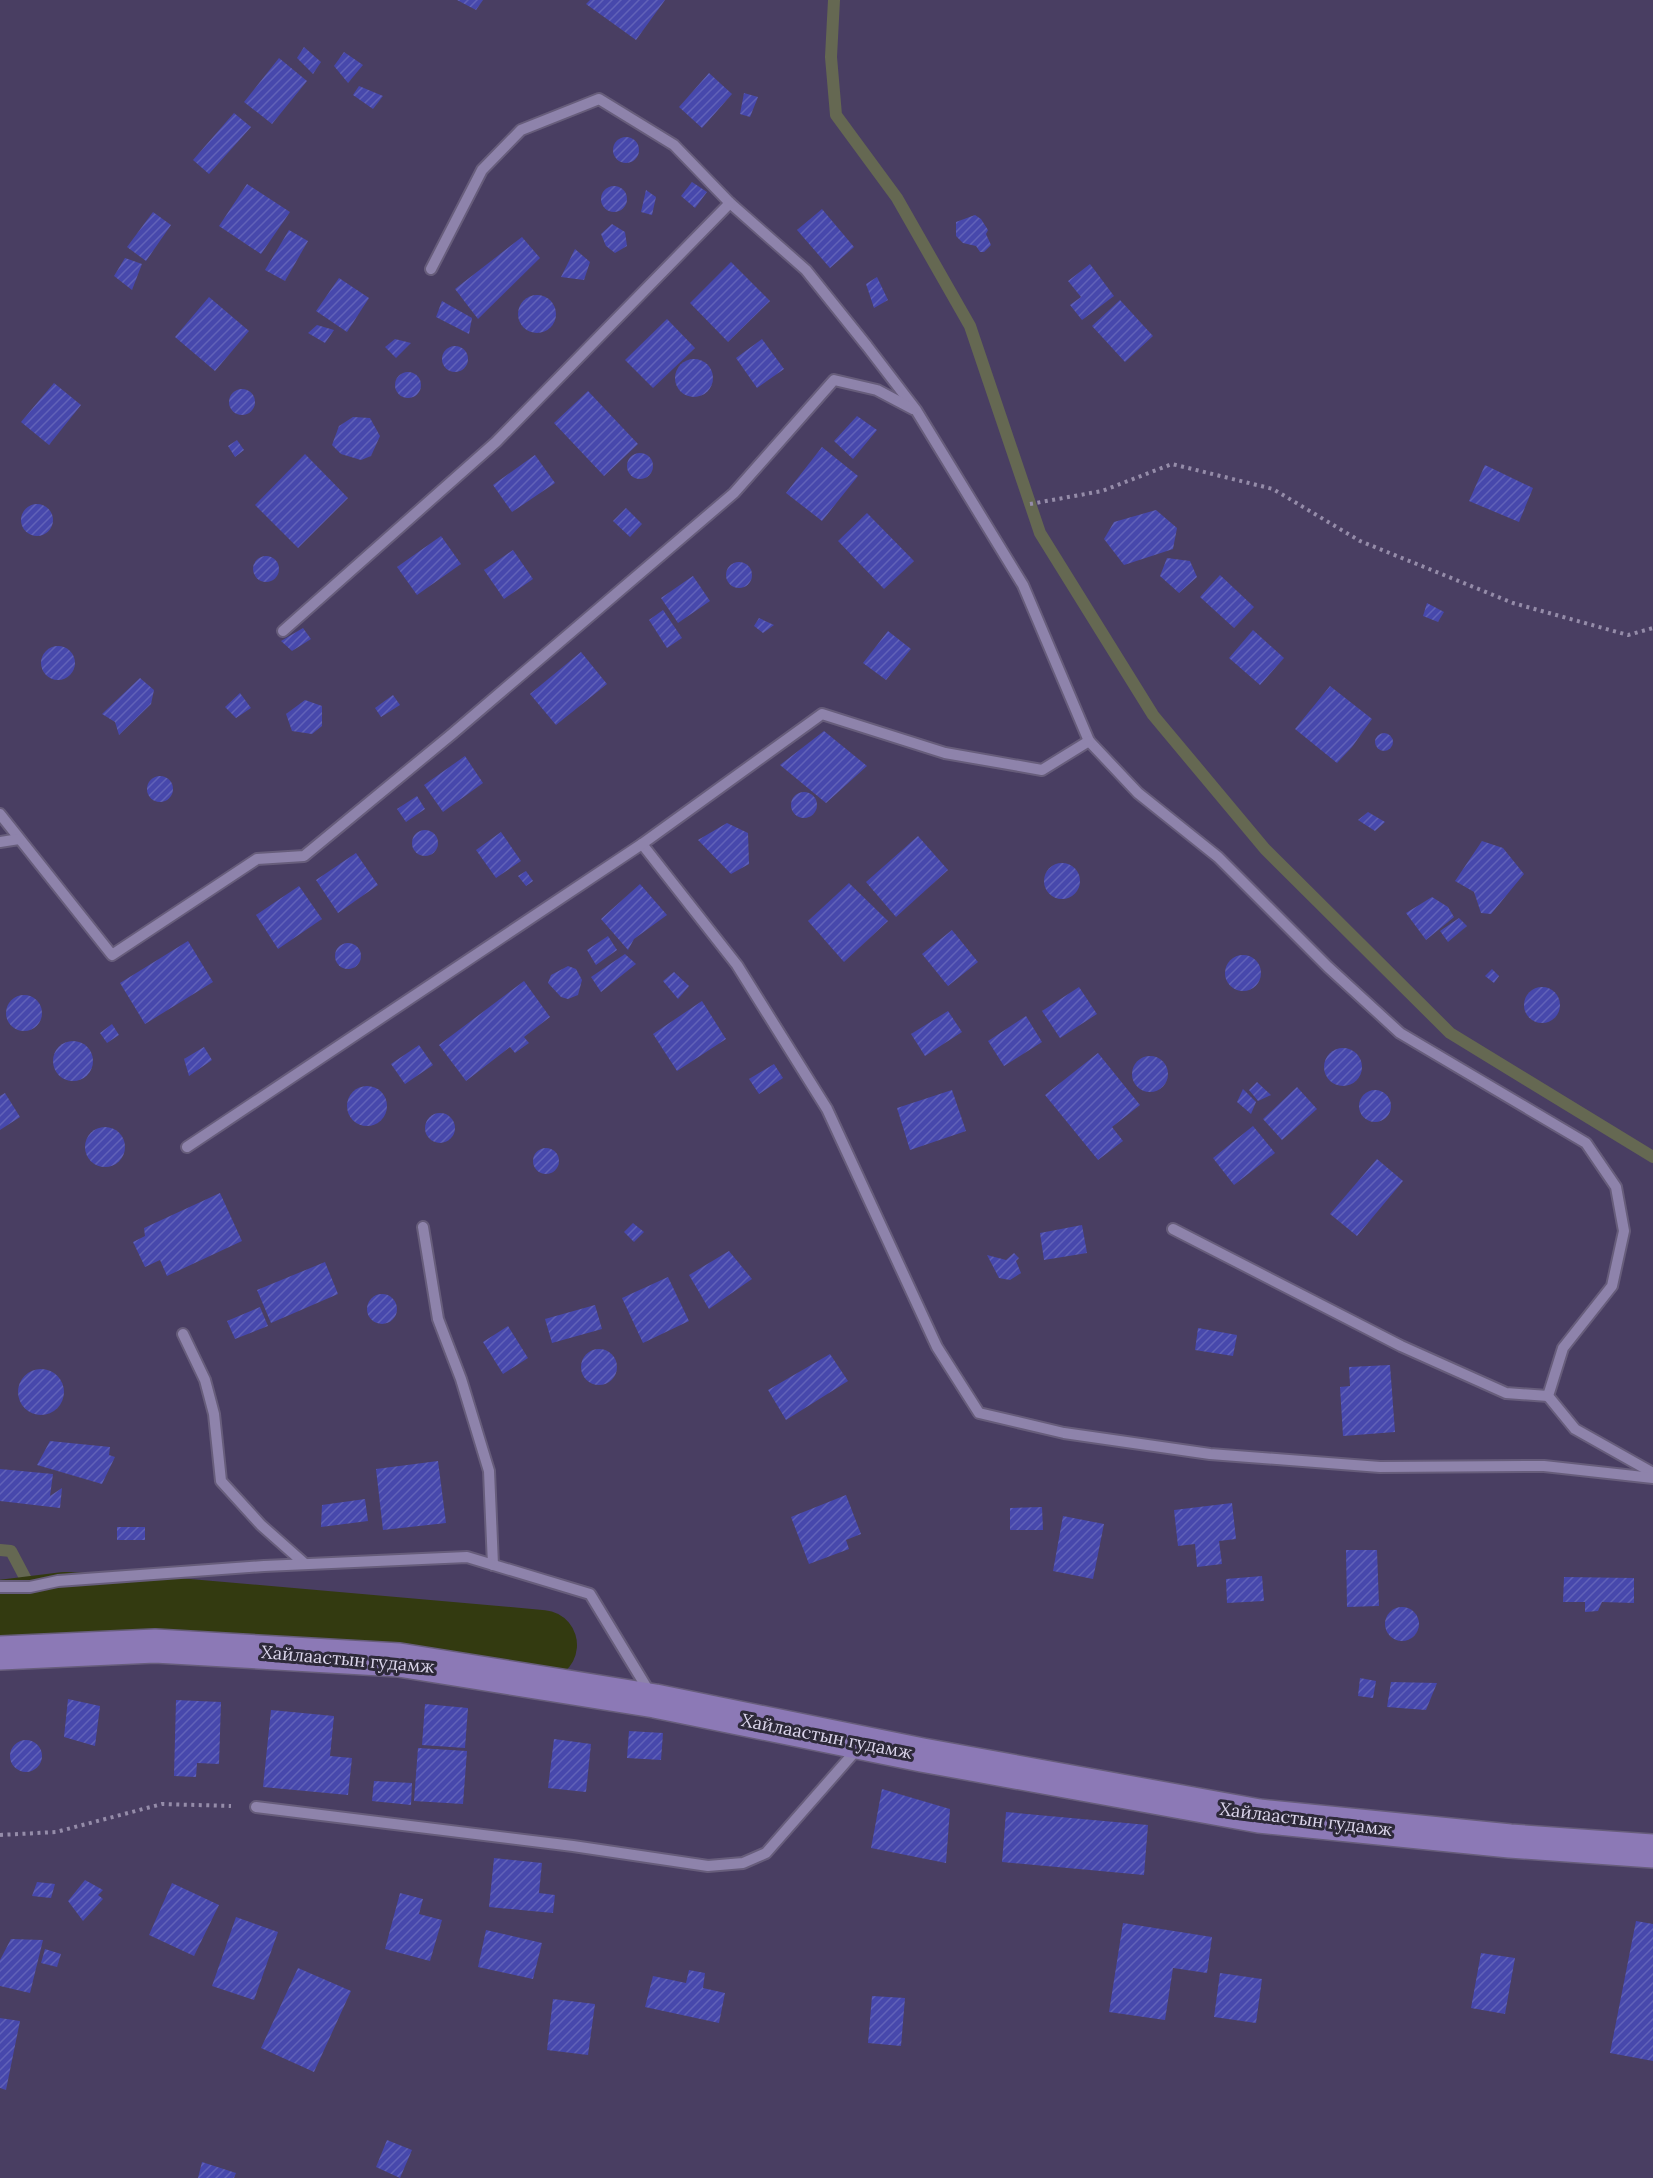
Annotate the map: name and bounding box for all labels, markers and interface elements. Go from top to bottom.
street label: Хайлаастын гудамж [260,1640,436,1678]
street label: Хайлаастын гудамж [739,1708,915,1764]
street label: Хайлаастын гудамж [1218,1797,1394,1841]

